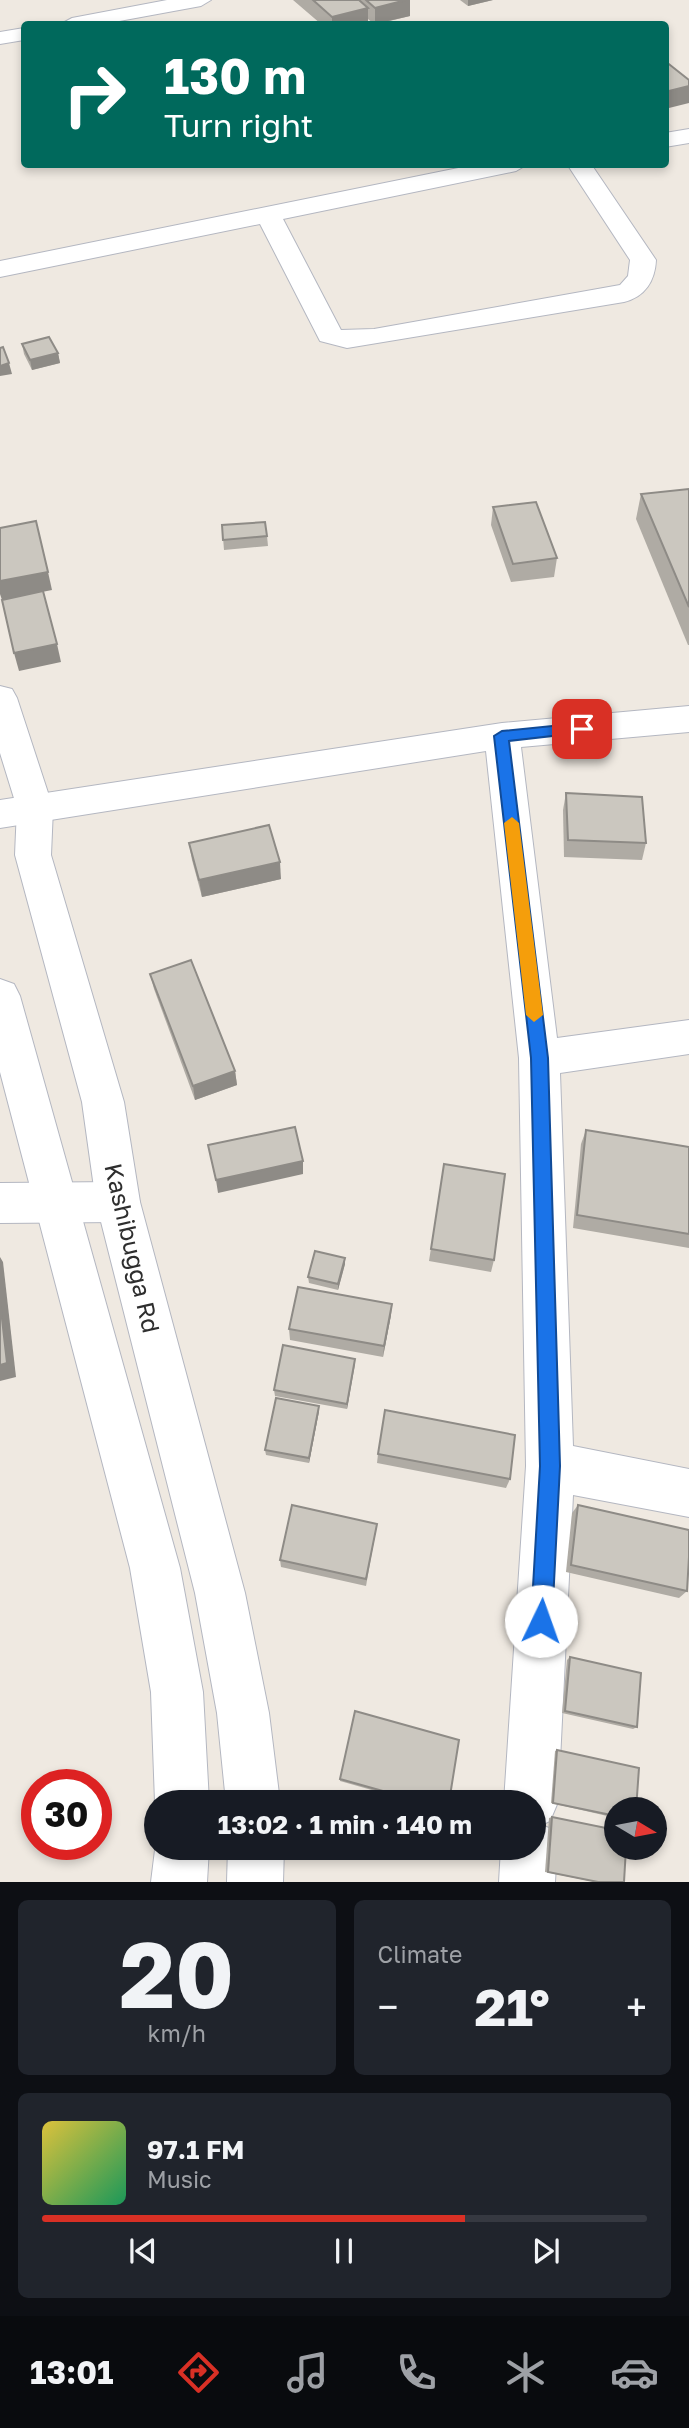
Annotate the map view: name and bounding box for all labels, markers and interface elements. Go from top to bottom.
text: 130 m [164,46,306,105]
icon: right [49,49,140,140]
text: Turn right [164,106,313,144]
pin [552,699,612,759]
icon: arrive [563,710,601,748]
street label: Kashibugga Rd [99,1160,167,1336]
position arrow [504,1584,578,1658]
speed limit sign: 30 [21,1769,112,1860]
north arrow [604,1797,667,1860]
map controls [604,1797,667,1860]
text: 13:02 · 1 min · 140 m [218,1809,472,1840]
text: 20 [119,1919,234,2028]
text: Climate [378,1940,462,1968]
text: 21° [475,1975,550,2037]
text: − [378,1984,398,2029]
text: + [626,1984,647,2029]
text: km/h [147,2019,206,2047]
text: 97.1 FM [147,2134,245,2165]
text: Music [147,2165,212,2193]
icon: previous [124,2232,162,2270]
icon: pause [325,2232,363,2270]
icon: next [527,2232,565,2270]
icon: directions [174,2348,223,2397]
icon: music [283,2348,332,2397]
icon: phone [392,2348,441,2397]
icon: climate [501,2348,550,2397]
icon: car [610,2348,659,2397]
text: 13:01 [30,2353,114,2391]

